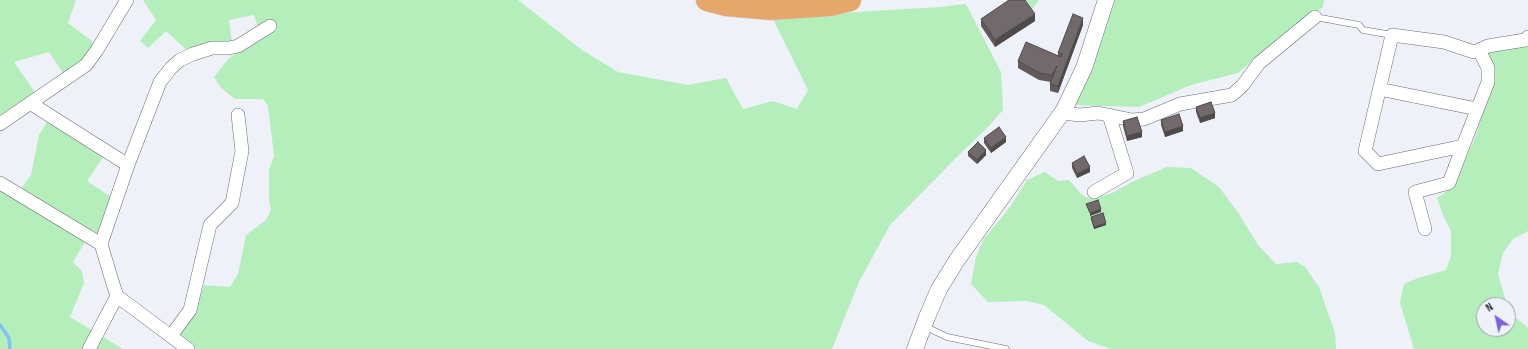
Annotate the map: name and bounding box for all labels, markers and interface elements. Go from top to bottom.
north arrow [1476,297,1516,337]
text: N [1483,300,1496,314]

